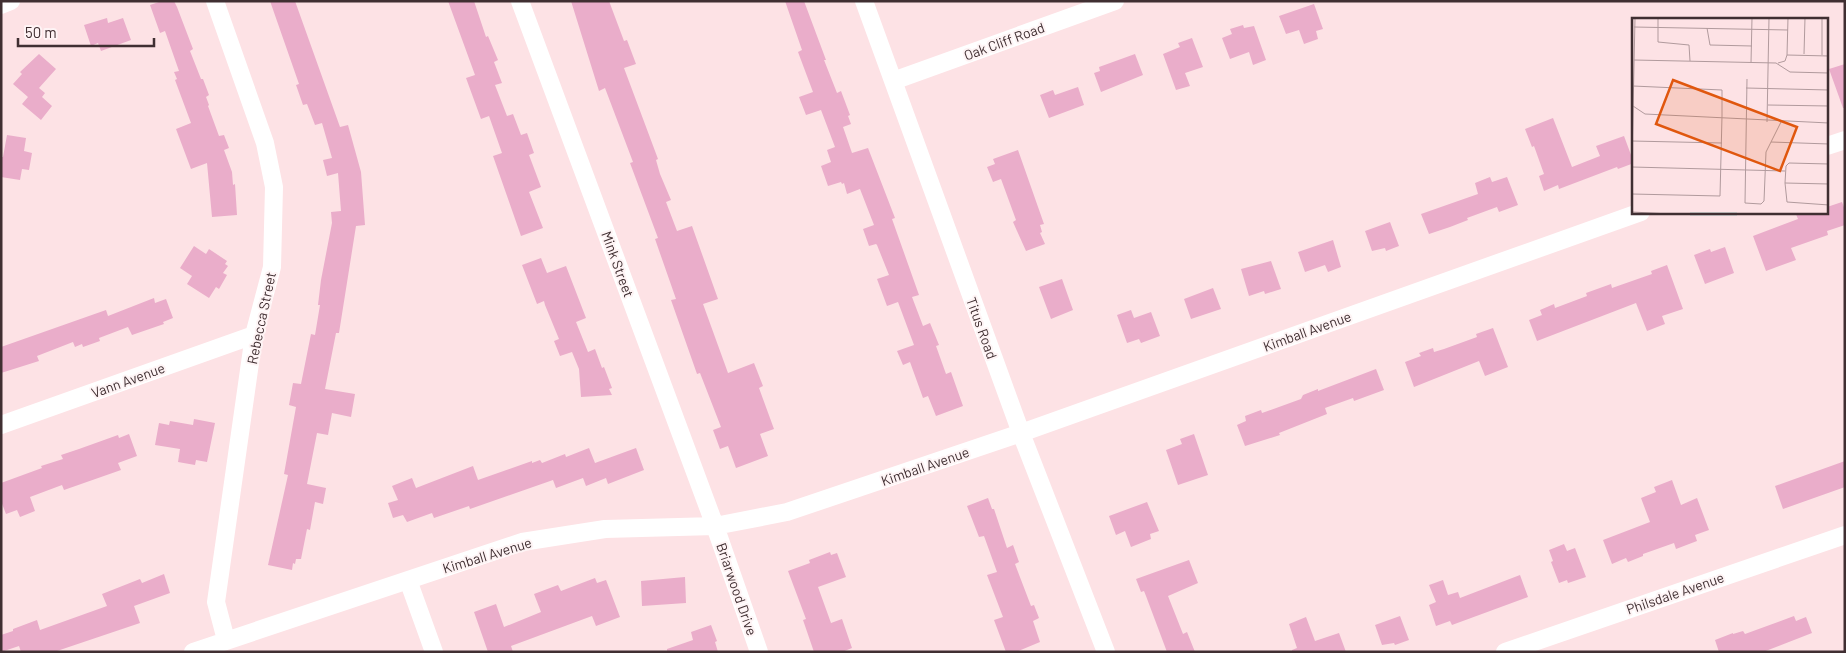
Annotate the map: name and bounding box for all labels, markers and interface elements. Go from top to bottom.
scale bar [18,15,154,47]
inset map [1632,18,1828,214]
street label: Oak Cliff Road [961,19,1047,63]
text: 50 m [25,23,57,41]
street label: Mink Street [598,229,638,299]
street label: Rebecca Street [243,270,279,366]
street label: Titus Road [963,295,1001,361]
street label: Kimball Avenue [1261,307,1353,355]
street label: Vann Avenue [89,359,167,401]
street label: Kimball Avenue [879,443,971,489]
street label: Kimball Avenue [440,533,534,577]
street label: Briarwood Drive [713,540,761,638]
street label: Philsdale Avenue [1624,568,1726,618]

